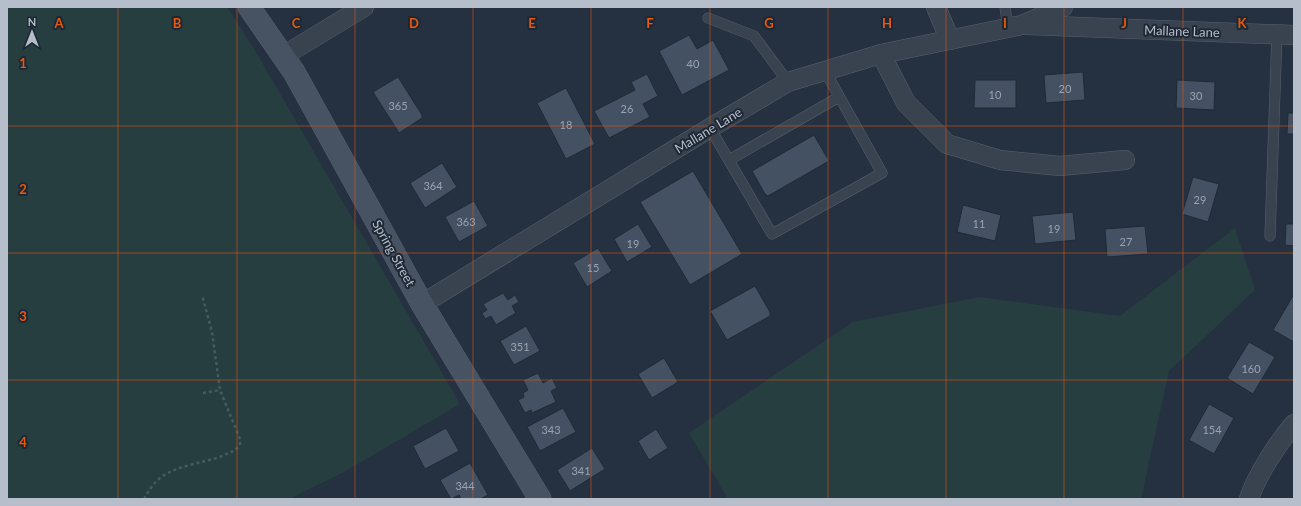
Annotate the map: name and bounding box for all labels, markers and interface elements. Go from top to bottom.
north arrow [12,12,52,52]
text: N [28,15,36,28]
text: A [53,15,64,31]
text: B [173,15,182,31]
text: C [292,15,301,31]
text: D [409,15,419,31]
text: E [528,15,536,31]
text: F [646,15,654,31]
text: G [764,15,774,31]
text: H [882,15,892,31]
text: I [1003,15,1007,31]
text: J [1121,15,1127,31]
text: K [1238,15,1248,31]
street label: Mallane Lane [1144,22,1220,40]
text: 1 [19,55,27,71]
house number: 40 [687,57,700,70]
house number: 20 [1059,82,1072,95]
house number: 10 [989,88,1002,101]
house number: 30 [1190,89,1203,102]
house number: 365 [388,99,408,112]
house number: 26 [621,102,633,115]
street label: Mallane Lane [671,104,745,156]
house number: 18 [560,118,572,131]
house number: 364 [423,179,443,192]
text: 2 [19,181,27,197]
house number: 29 [1194,193,1206,206]
house number: 363 [456,215,476,228]
street label: Spring Street [369,217,419,289]
house number: 11 [973,217,985,230]
house number: 19 [1048,222,1060,235]
house number: 27 [1120,235,1132,248]
house number: 19 [627,237,639,250]
house number: 15 [587,261,599,274]
text: 3 [19,308,27,324]
house number: 351 [510,340,530,353]
house number: 160 [1241,362,1261,375]
house number: 343 [541,423,561,436]
house number: 154 [1202,423,1222,436]
text: 4 [19,434,27,450]
house number: 341 [571,464,591,477]
house number: 344 [455,479,475,492]

